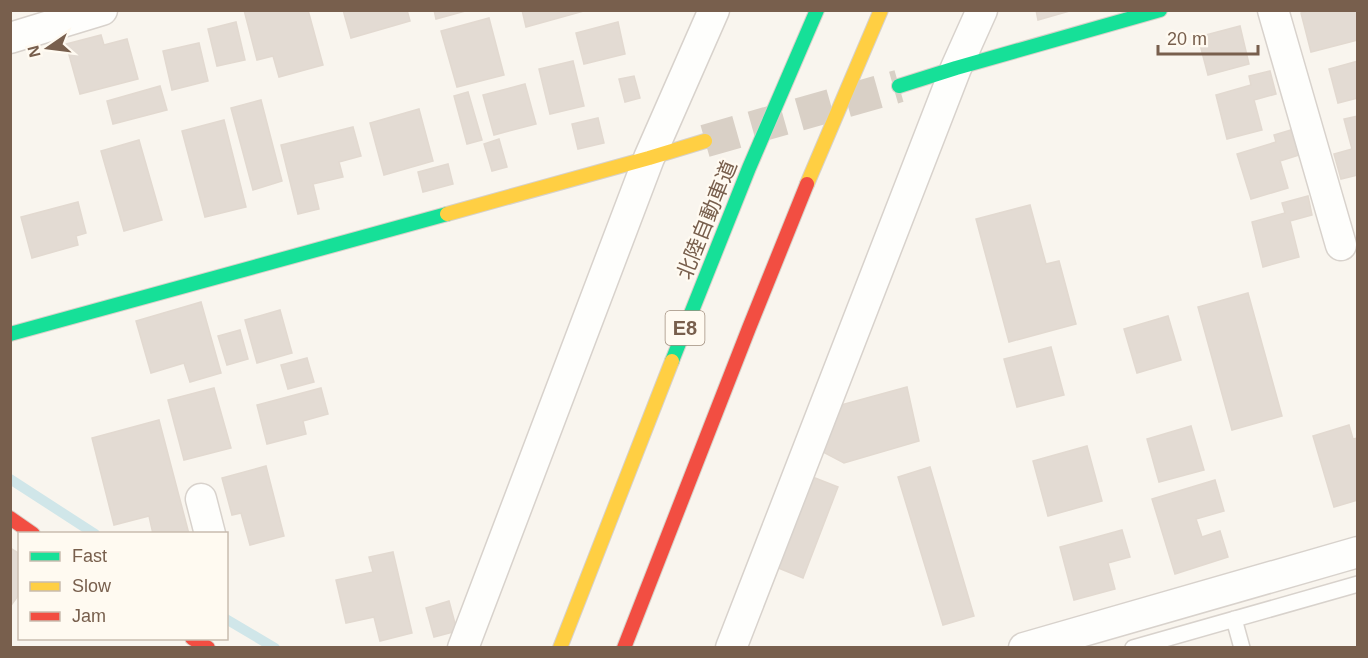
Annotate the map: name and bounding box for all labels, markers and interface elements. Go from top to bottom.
north arrow [18,18,78,78]
scale bar [1158,18,1258,56]
text: 20 m [1167,29,1207,49]
text: N [24,44,44,59]
street label: 北陸自動車道 [672,157,741,283]
road number: E8 [666,311,704,345]
legend [18,532,228,640]
text: Fast [72,546,107,566]
text: Slow [72,576,112,596]
text: Jam [72,606,106,626]

